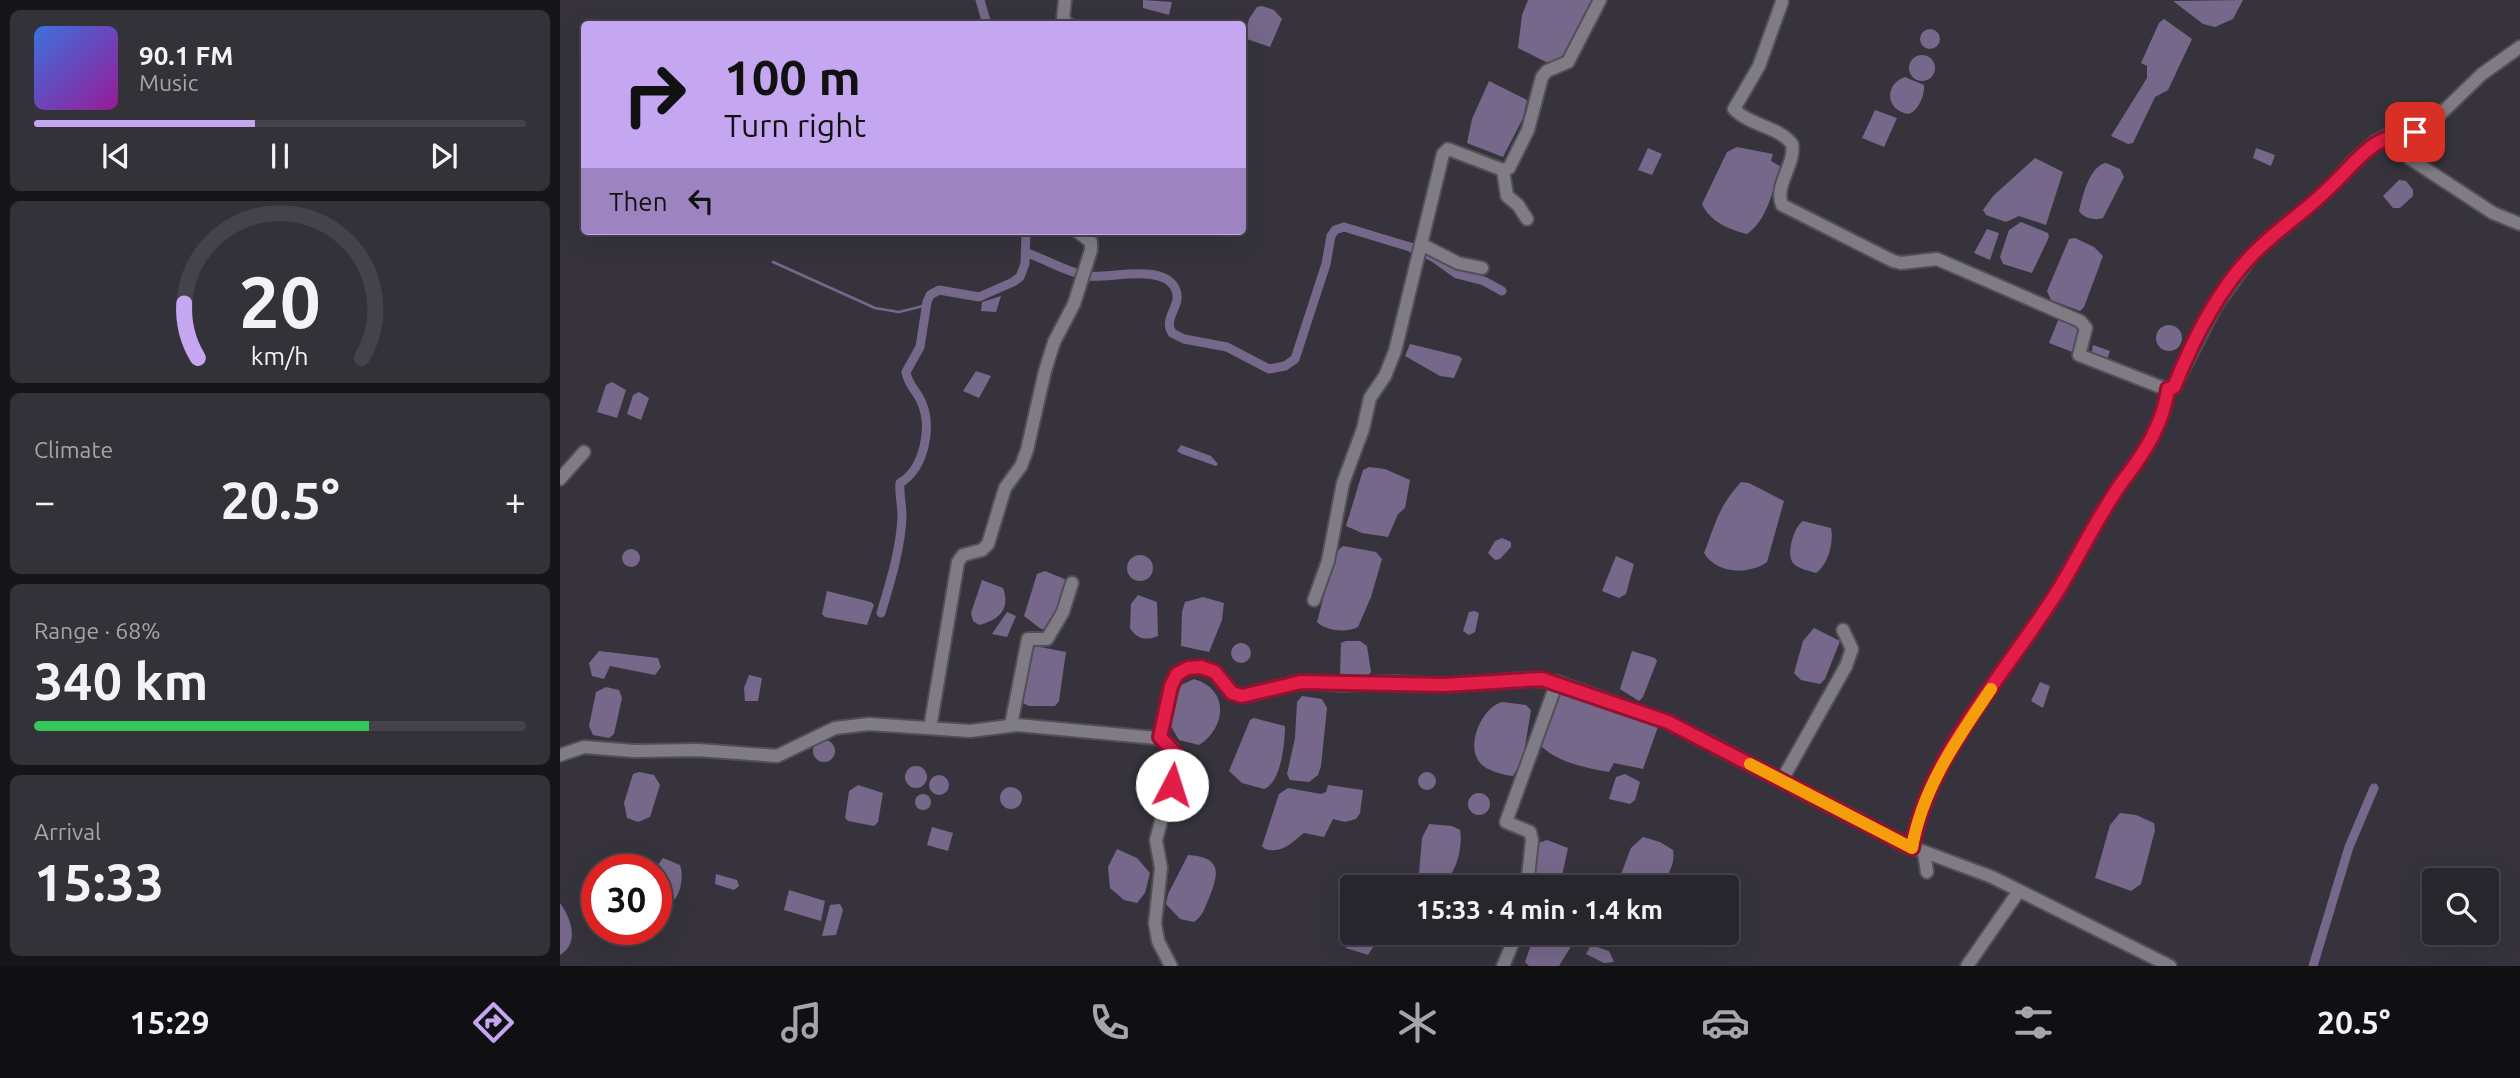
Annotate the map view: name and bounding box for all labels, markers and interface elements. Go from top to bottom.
text: 90.1 FM [139,41,233,70]
icon: right [609,49,700,140]
text: 100 m [724,49,861,104]
text: Music [139,70,198,95]
pin [2385,102,2445,162]
text: Turn right [724,107,866,143]
icon: arrive [2396,113,2434,151]
icon: previous [97,137,135,175]
icon: pause [261,137,299,175]
icon: next [425,137,463,175]
icon: left [682,182,720,220]
text: Then [609,187,668,216]
text: 20 [239,260,321,342]
text: km/h [251,342,309,370]
text: Climate [34,437,113,462]
text: 20.5° [220,471,340,529]
text: − [34,480,55,522]
text: + [505,480,526,522]
text: Range · 68% [34,618,161,643]
text: 340 km [34,652,208,710]
position arrow [1135,748,1209,822]
text: Arrival [34,819,101,844]
text: 15:33 [34,853,164,911]
speed limit sign: 30 [581,854,672,945]
map controls [2422,868,2499,945]
button: search [2422,868,2499,945]
text: 15:33 · 4 min · 1.4 km [1416,895,1663,924]
icon: directions [469,998,518,1047]
icon: music [777,998,826,1047]
icon: phone [1085,998,1134,1047]
icon: climate [1393,998,1442,1047]
icon: car [1701,998,1750,1047]
icon: filters [2009,998,2058,1047]
text: 15:29 [130,1004,210,1040]
text: 20.5° [2317,1004,2390,1040]

